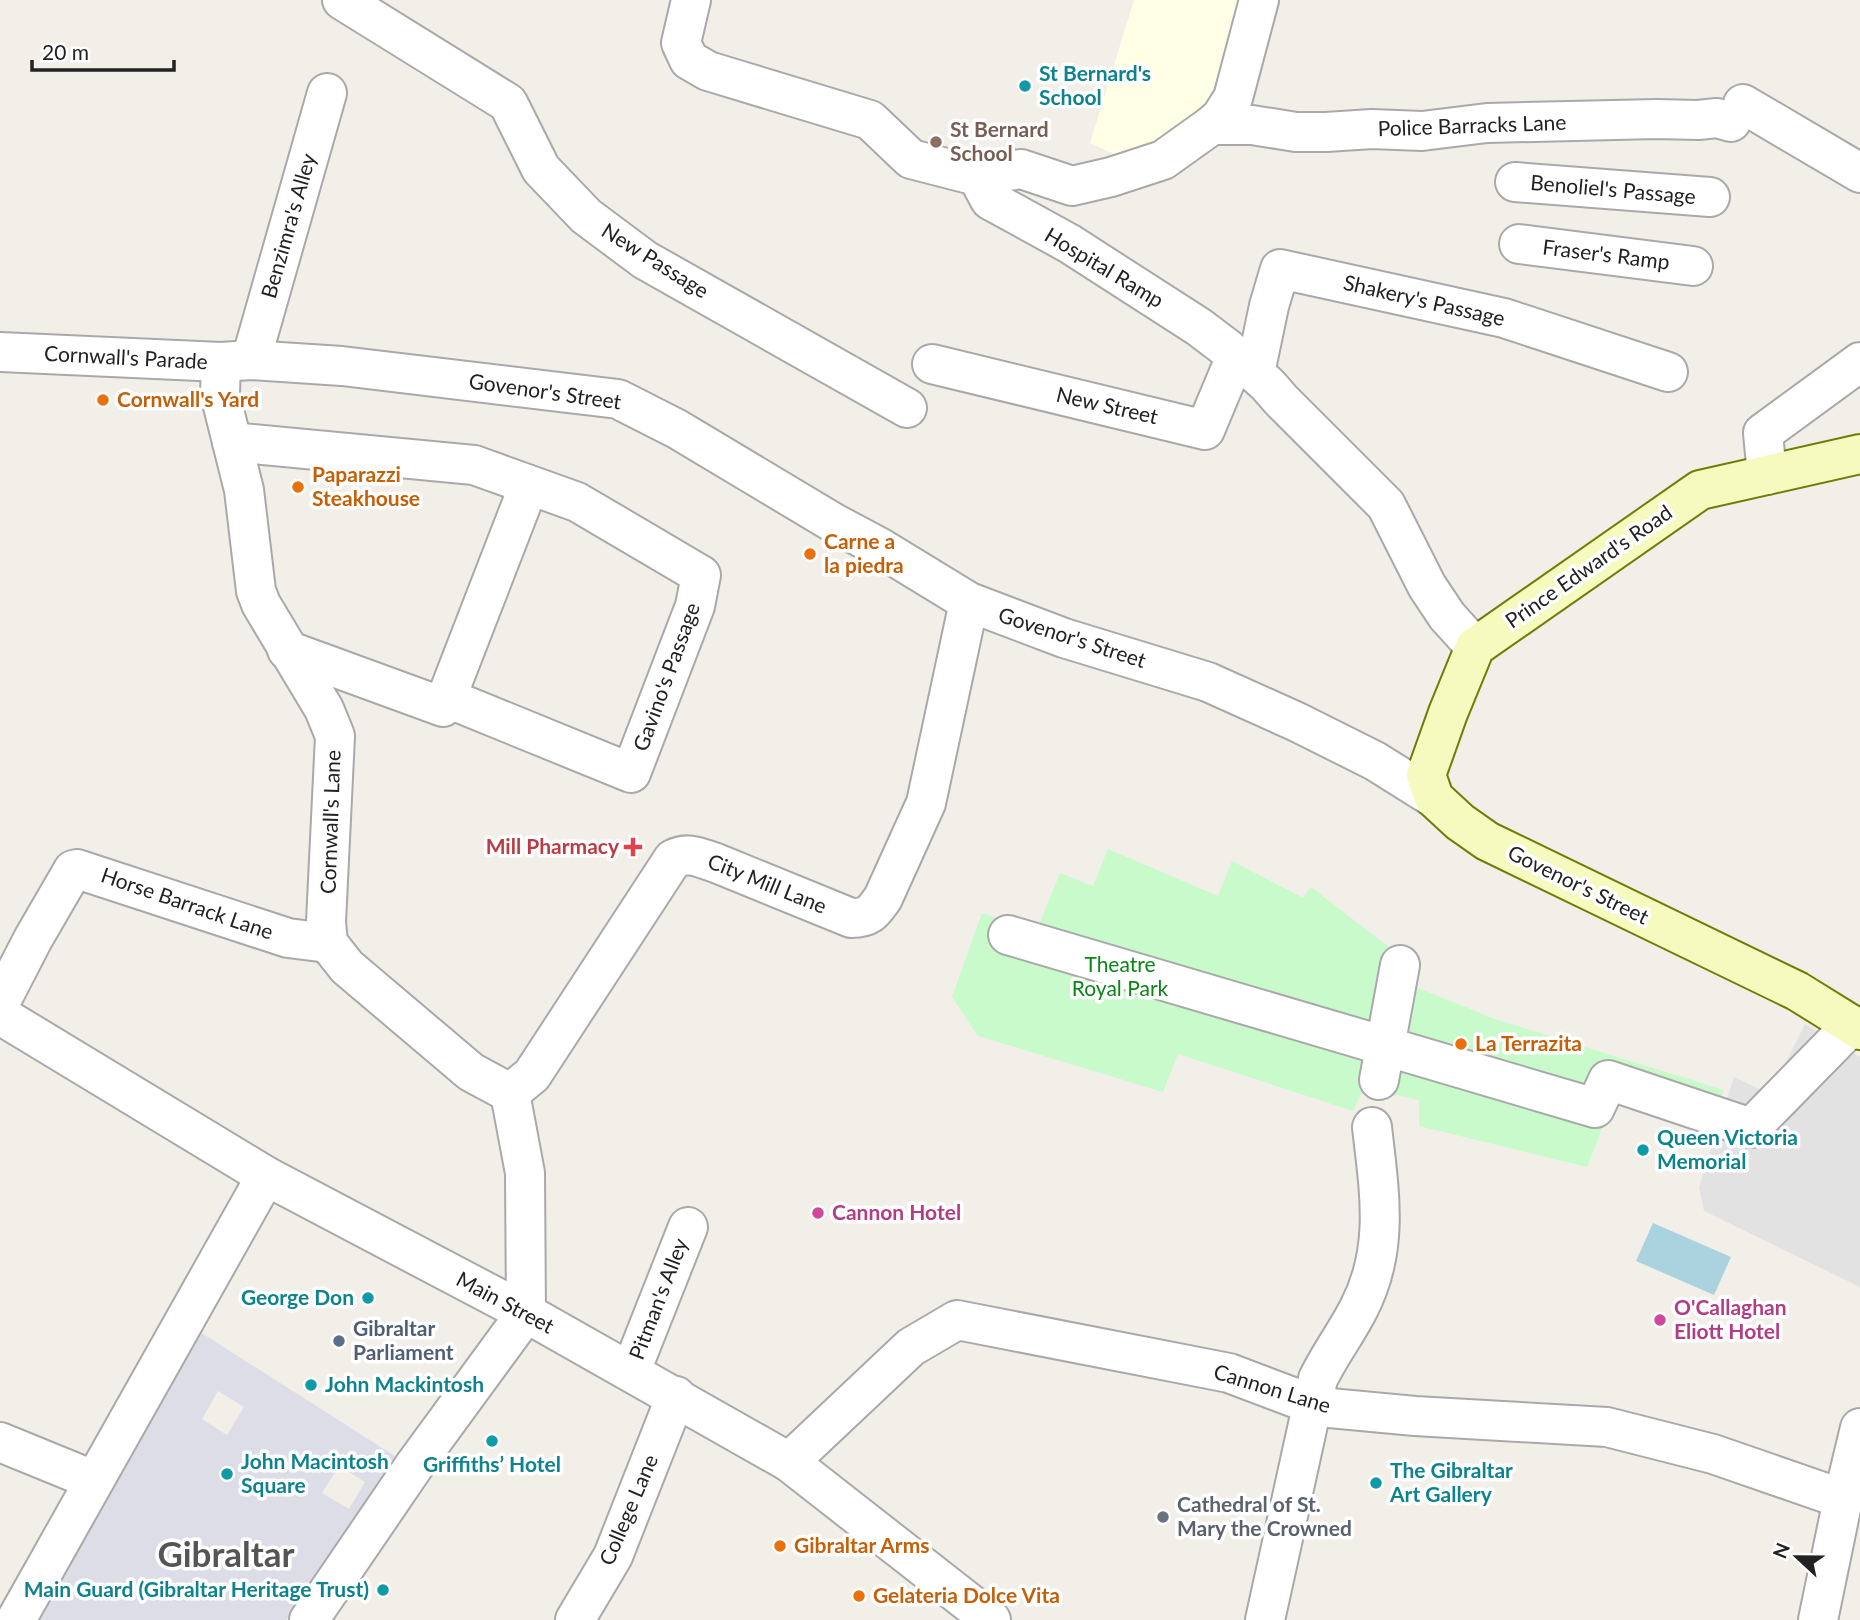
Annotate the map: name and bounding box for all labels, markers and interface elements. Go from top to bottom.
scale bar [32,28,173,72]
text: 20 m [42,39,89,64]
place label: St Bernard's School [1039,60,1151,109]
marker: St Bernard's School [1017,78,1033,94]
street label: Police Barracks Lane [1377,109,1567,140]
place label: St Bernard School [950,116,1049,165]
marker: St Bernard School [928,134,944,150]
street label: Benzimra's Alley [255,150,320,301]
street label: Benoliel's Passage [1529,169,1697,208]
street label: New Passage [598,217,714,302]
street label: Hospital Ramp [1041,221,1169,312]
street label: Fraser's Ramp [1541,233,1671,274]
street label: Shakery's Passage [1341,269,1507,330]
street label: Cornwall's Parade [44,340,209,373]
street label: Govenor's Street [467,367,623,414]
street label: New Street [1054,381,1161,428]
place label: Cornwall's Yard [117,386,259,411]
marker: Cornwall's Yard [95,392,111,408]
place label: Paparazzi Steakhouse [312,461,420,510]
marker: Paparazzi Steakhouse [290,479,306,495]
street label: Prince Edward's Road [1500,499,1676,633]
place label: Carne a la piedra [824,528,904,577]
marker: Carne a la piedra [802,546,818,562]
street label: Gavino's Passage [627,599,704,754]
street label: Govenor's Street [996,601,1150,672]
street label: Cornwall's Lane [314,749,345,895]
place label: Mill Pharmacy [486,833,620,858]
marker: Mill Pharmacy [625,839,641,855]
street label: Govenor's Street [1504,839,1654,929]
street label: City Mill Lane [704,847,831,918]
street label: Horse Barrack Lane [98,861,277,944]
park label: Theatre Royal Park [1072,951,1169,1000]
place label: La Terrazita [1475,1030,1582,1055]
marker: La Terrazita [1453,1036,1469,1052]
place label: Queen Victoria Memorial [1657,1124,1798,1173]
marker: Queen Victoria Memorial [1635,1142,1651,1158]
place label: Cannon Hotel [832,1199,961,1224]
marker: Cannon Hotel [810,1205,826,1221]
street label: Pitman's Alley [623,1234,692,1363]
street label: Main Street [453,1266,559,1338]
place label: George Don [241,1284,354,1309]
marker: George Don [360,1290,376,1306]
place label: O'Callaghan Eliott Hotel [1674,1294,1787,1343]
marker: O'Callaghan Eliott Hotel [1652,1312,1668,1328]
place label: Gibraltar Parliament [353,1315,454,1364]
marker: Gibraltar Parliament [331,1333,347,1349]
street label: Cannon Lane [1211,1358,1334,1417]
place label: John Mackintosh [325,1371,484,1396]
marker: John Mackintosh [303,1377,319,1393]
marker: Griffiths’ Hotel [484,1433,500,1449]
place label: John Macintosh Square [241,1448,389,1497]
street label: College Lane [593,1450,662,1569]
place label: Griffiths’ Hotel [423,1451,561,1476]
place label: The Gibraltar Art Gallery [1389,1457,1513,1506]
marker: John Macintosh Square [219,1466,235,1482]
marker: The Gibraltar Art Gallery [1368,1475,1384,1491]
place label: Cathedral of St. Mary the Crowned [1177,1491,1352,1540]
marker: Cathedral of St. Mary the Crowned [1155,1509,1171,1525]
north arrow [1762,1522,1832,1592]
district label: Gibraltar [157,1532,295,1574]
place label: Gibraltar Arms [794,1532,930,1557]
marker: Gibraltar Arms [772,1538,788,1554]
text: N [1767,1539,1794,1562]
place label: Main Guard (Gibraltar Heritage Trust) [24,1576,369,1601]
marker: Main Guard (Gibraltar Heritage Trust) [375,1582,391,1598]
place label: Gelateria Dolce Vita [873,1582,1060,1607]
marker: Gelateria Dolce Vita [851,1588,867,1604]

